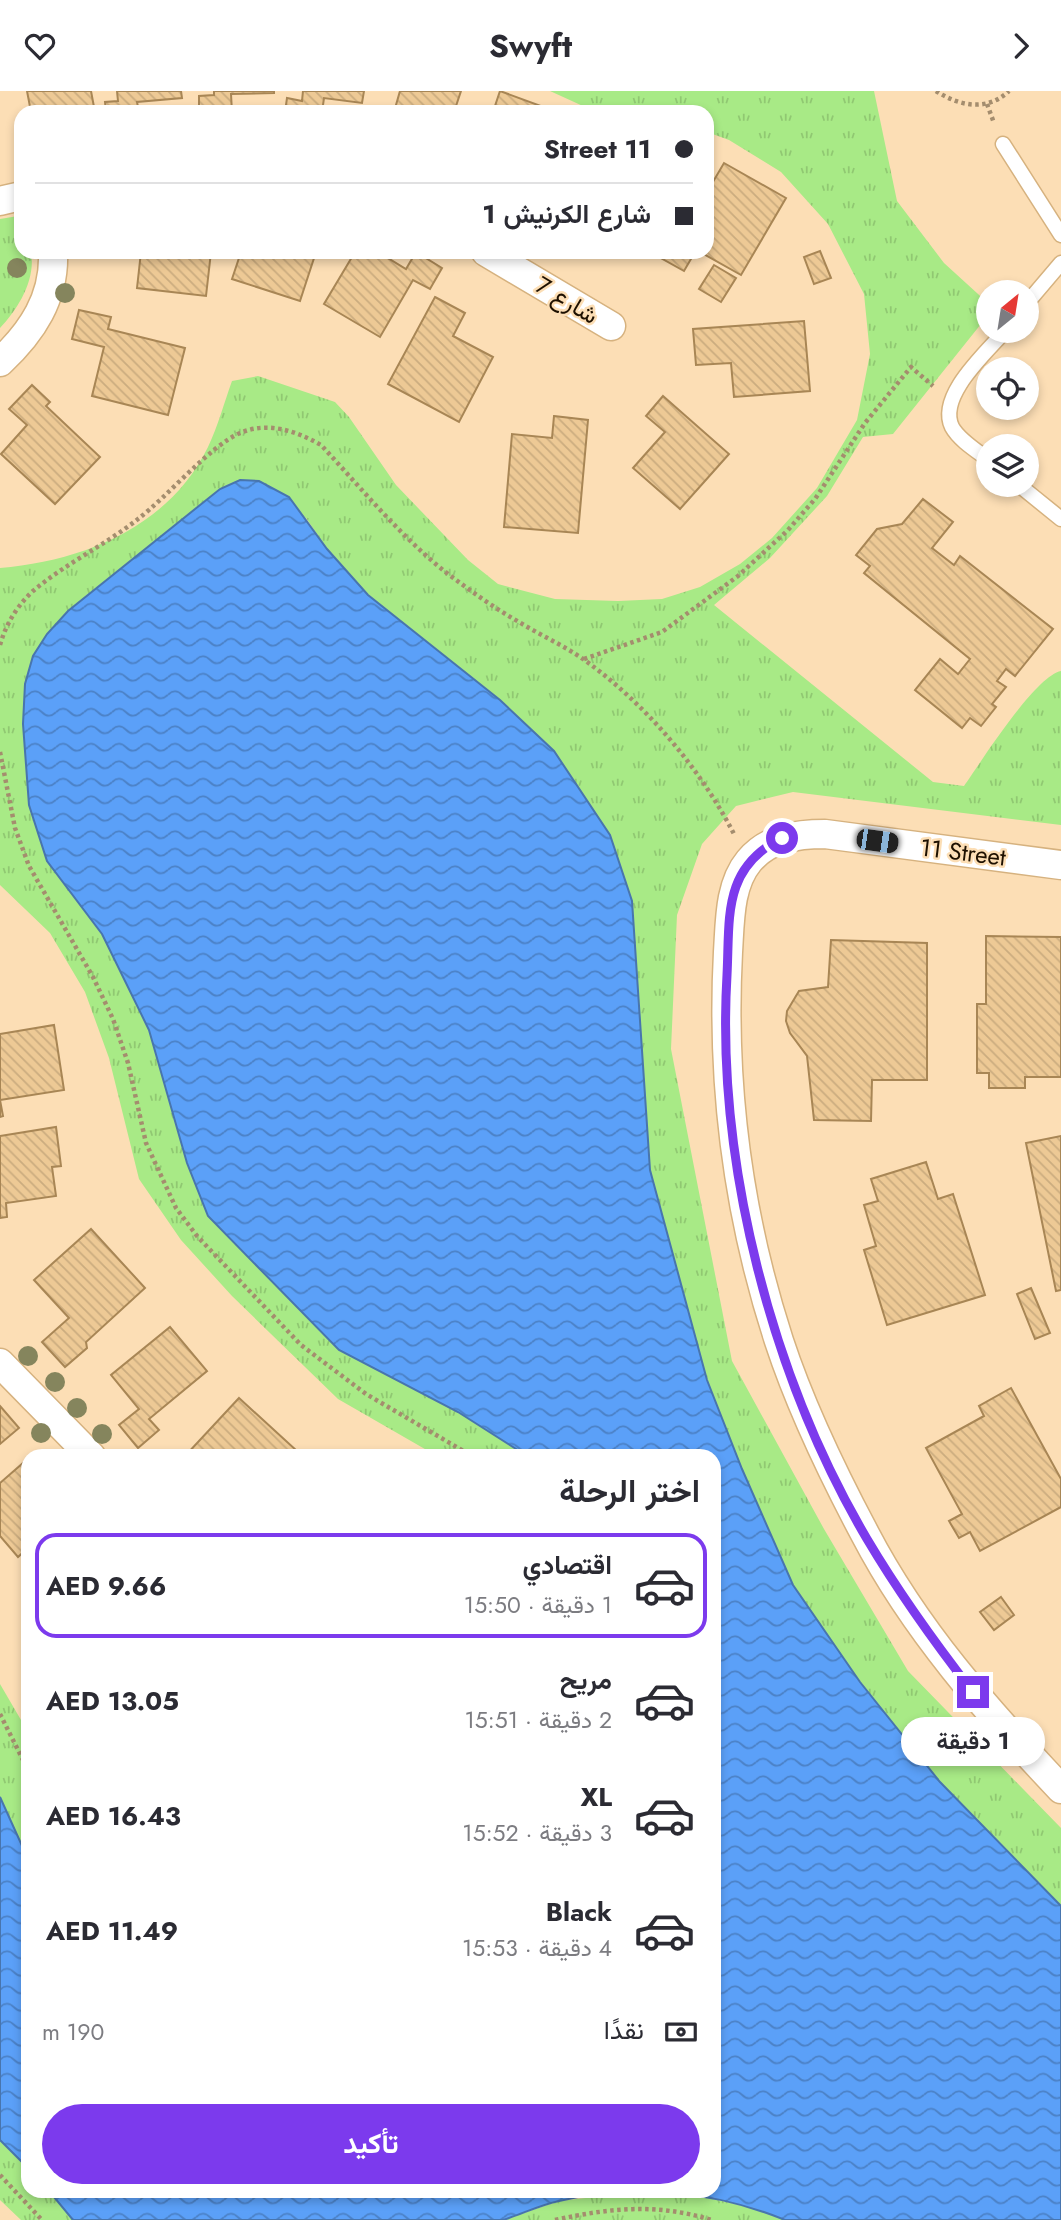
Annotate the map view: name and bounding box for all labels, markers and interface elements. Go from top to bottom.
text: Swyft [489,23,572,69]
icon: heart [21,27,59,65]
icon: forward [1002,27,1040,65]
text: 11 Street [544,130,651,168]
text: شارع الكرنيش 1 [482,195,651,233]
street label: شارع 7 [529,267,605,333]
north arrow [976,280,1040,343]
map controls [976,280,1039,497]
button: locate [976,357,1039,420]
button: layers [976,434,1039,497]
route start [766,822,798,854]
car [855,828,900,854]
street label: 11 Street [918,829,1008,875]
text: اختر الرحلة [559,1468,700,1514]
text: اقتصادي [523,1546,612,1584]
icon: car [633,1554,696,1617]
text: AED 9.66 [46,1567,166,1605]
text: 1 دقيقة · 15:50 [464,1588,612,1622]
text: مريح [560,1661,612,1699]
icon: car [633,1669,696,1732]
route end [957,1676,989,1708]
text: AED 13.05 [46,1682,179,1720]
text: 2 دقيقة · 15:51 [465,1703,612,1737]
callout: 1 دقيقة [901,1717,1045,1765]
text: 1 دقيقة [937,1724,1009,1758]
text: XL [580,1778,612,1816]
icon: car [633,1784,696,1847]
text: AED 16.43 [46,1797,181,1835]
text: 3 دقيقة · 15:52 [462,1816,612,1850]
text: Black [546,1893,612,1931]
icon: car [633,1899,696,1962]
text: AED 11.49 [46,1912,178,1950]
text: 4 دقيقة · 15:53 [462,1931,612,1965]
text: نقدًا [604,2011,644,2049]
icon: cash [662,2013,700,2051]
text: 190 m [42,2015,104,2049]
button: تأكيد [42,2104,700,2184]

